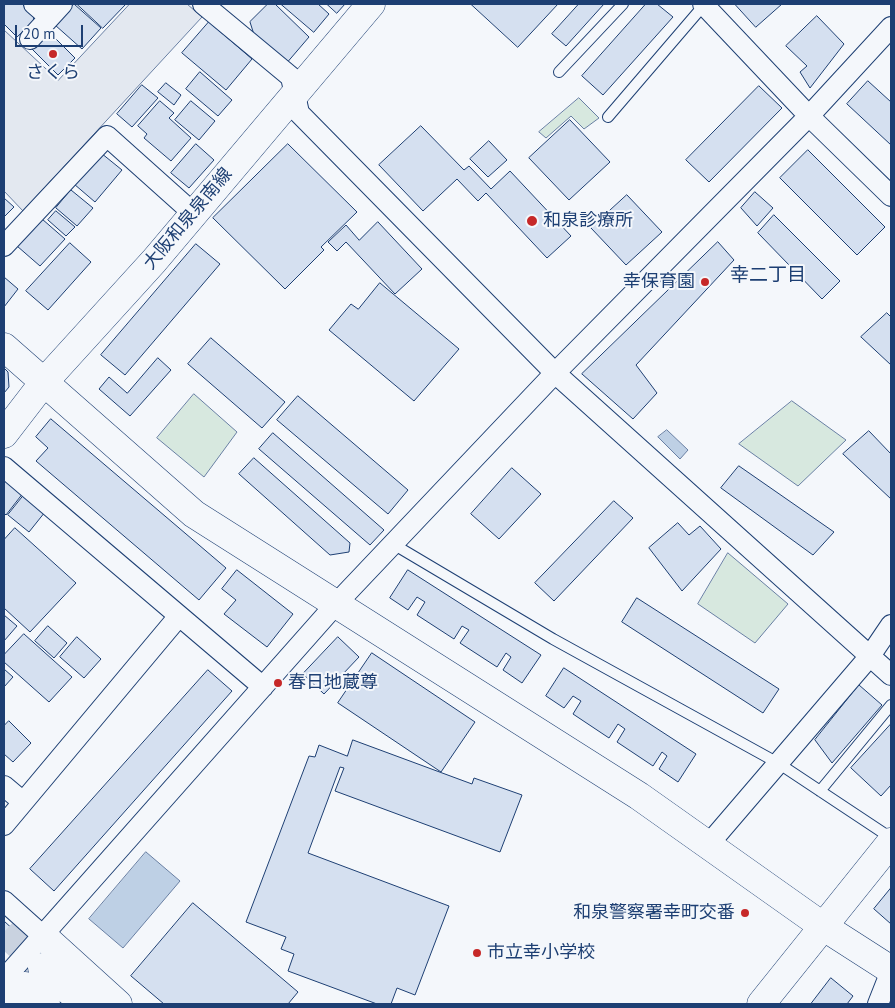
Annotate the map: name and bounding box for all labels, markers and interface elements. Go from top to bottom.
scale bar [18,15,85,47]
text: 20 m [23,24,56,43]
marker: さくら [47,48,59,60]
place label: さくら [26,62,80,84]
street label: 大阪和泉泉南線 [139,164,237,274]
place label: 和泉診療所 [543,210,633,232]
marker: 和泉診療所 [525,214,539,228]
district label: 幸二丁目 [730,265,806,287]
place label: 幸保育園 [623,271,695,293]
marker: 幸保育園 [699,276,711,288]
place label: 春日地蔵尊 [288,672,378,694]
marker: 春日地蔵尊 [272,677,284,689]
place label: 和泉警察署幸町交番 [573,902,735,924]
marker: 和泉警察署幸町交番 [739,907,751,919]
place label: 市立幸小学校 [487,942,595,964]
marker: 市立幸小学校 [471,947,483,959]

